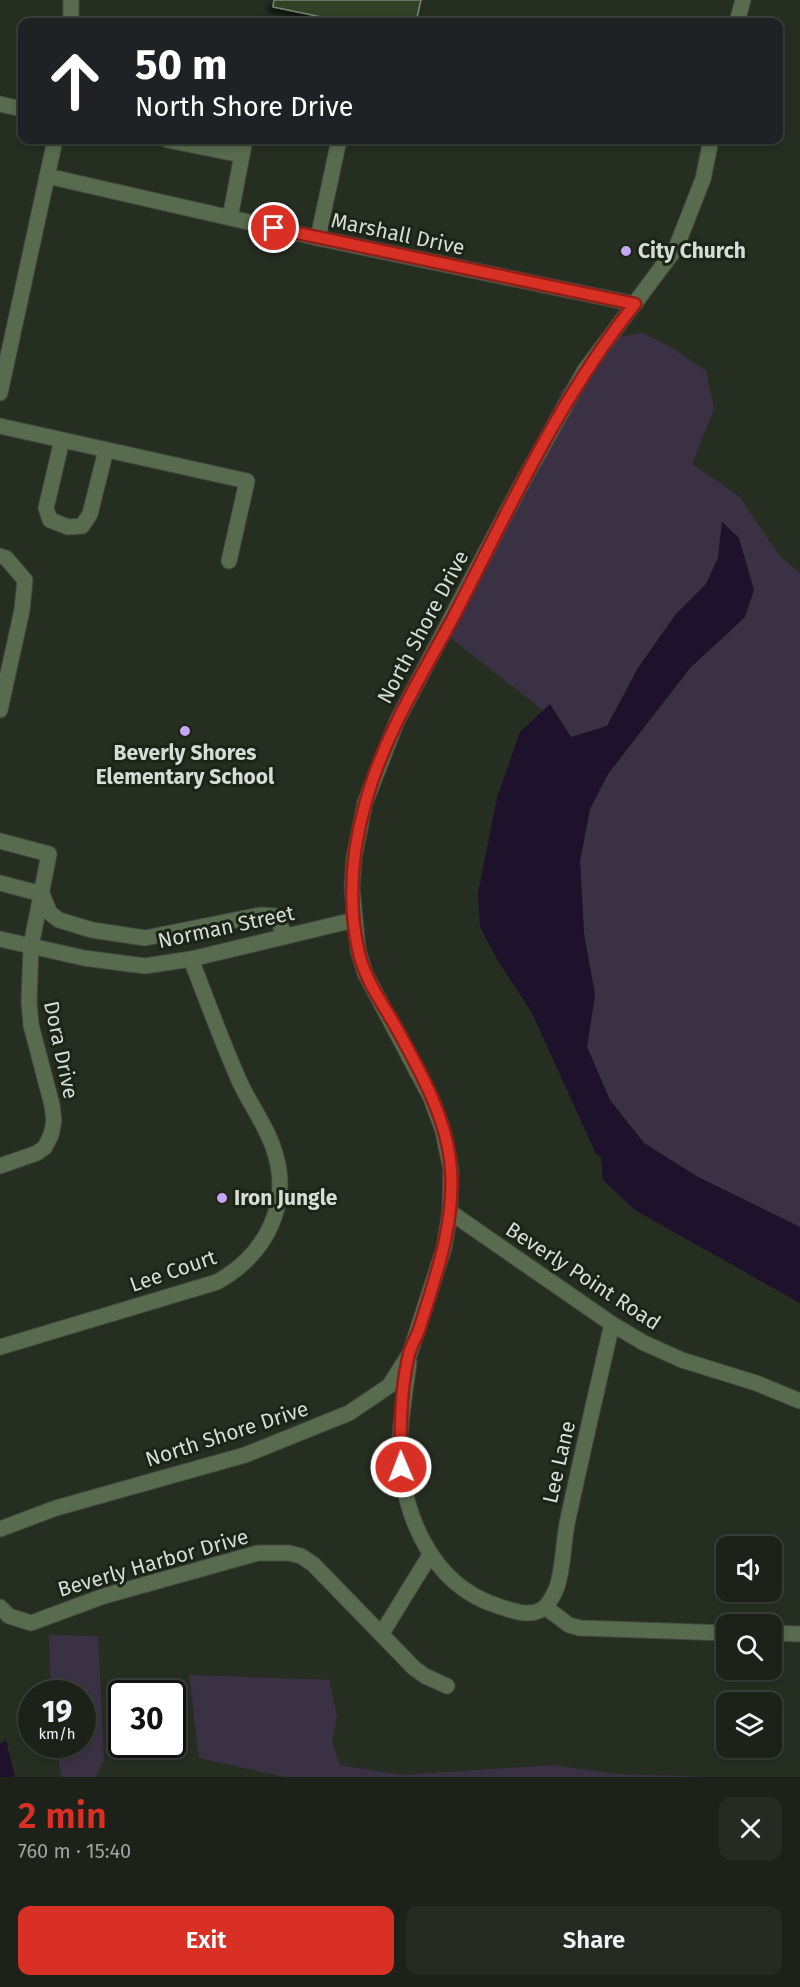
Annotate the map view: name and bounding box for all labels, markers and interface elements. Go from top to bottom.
text: 50 m [135,40,228,90]
icon: ahead [36,42,114,120]
text: North Shore Drive [135,91,353,123]
pin [248,202,299,253]
street label: Marshall Drive [329,207,467,261]
icon: arrive [257,211,290,244]
place label: City Church [638,238,746,264]
marker: City Church [619,244,633,258]
street label: North Shore Drive [372,546,474,708]
marker: Beverly Shores Elementary School [178,724,192,738]
place label: Beverly Shores Elementary School [96,740,275,790]
street label: Norman Street [155,900,297,954]
street label: Dora Drive [38,999,84,1101]
place label: Iron Jungle [234,1185,338,1211]
marker: Iron Jungle [215,1191,229,1205]
street label: Beverly Point Road [501,1216,665,1336]
street label: Lee Court [126,1244,220,1298]
street label: North Shore Drive [142,1395,312,1473]
street label: Lee Lane [537,1418,581,1506]
position arrow [369,1435,433,1499]
street label: Beverly Harbor Drive [55,1523,251,1603]
map controls [716,1536,782,1758]
button: sound [716,1536,782,1602]
button: search [716,1614,782,1680]
speed limit sign: 30 [108,1680,186,1758]
button: layers [716,1692,782,1758]
text: 19 [42,1694,72,1730]
text: km/h [38,1725,76,1743]
text: 2 min [18,1794,107,1838]
button: close [719,1797,782,1860]
text: 760 m · 15:40 [18,1839,131,1863]
button: Exit [18,1906,394,1975]
button: Share [406,1906,782,1975]

